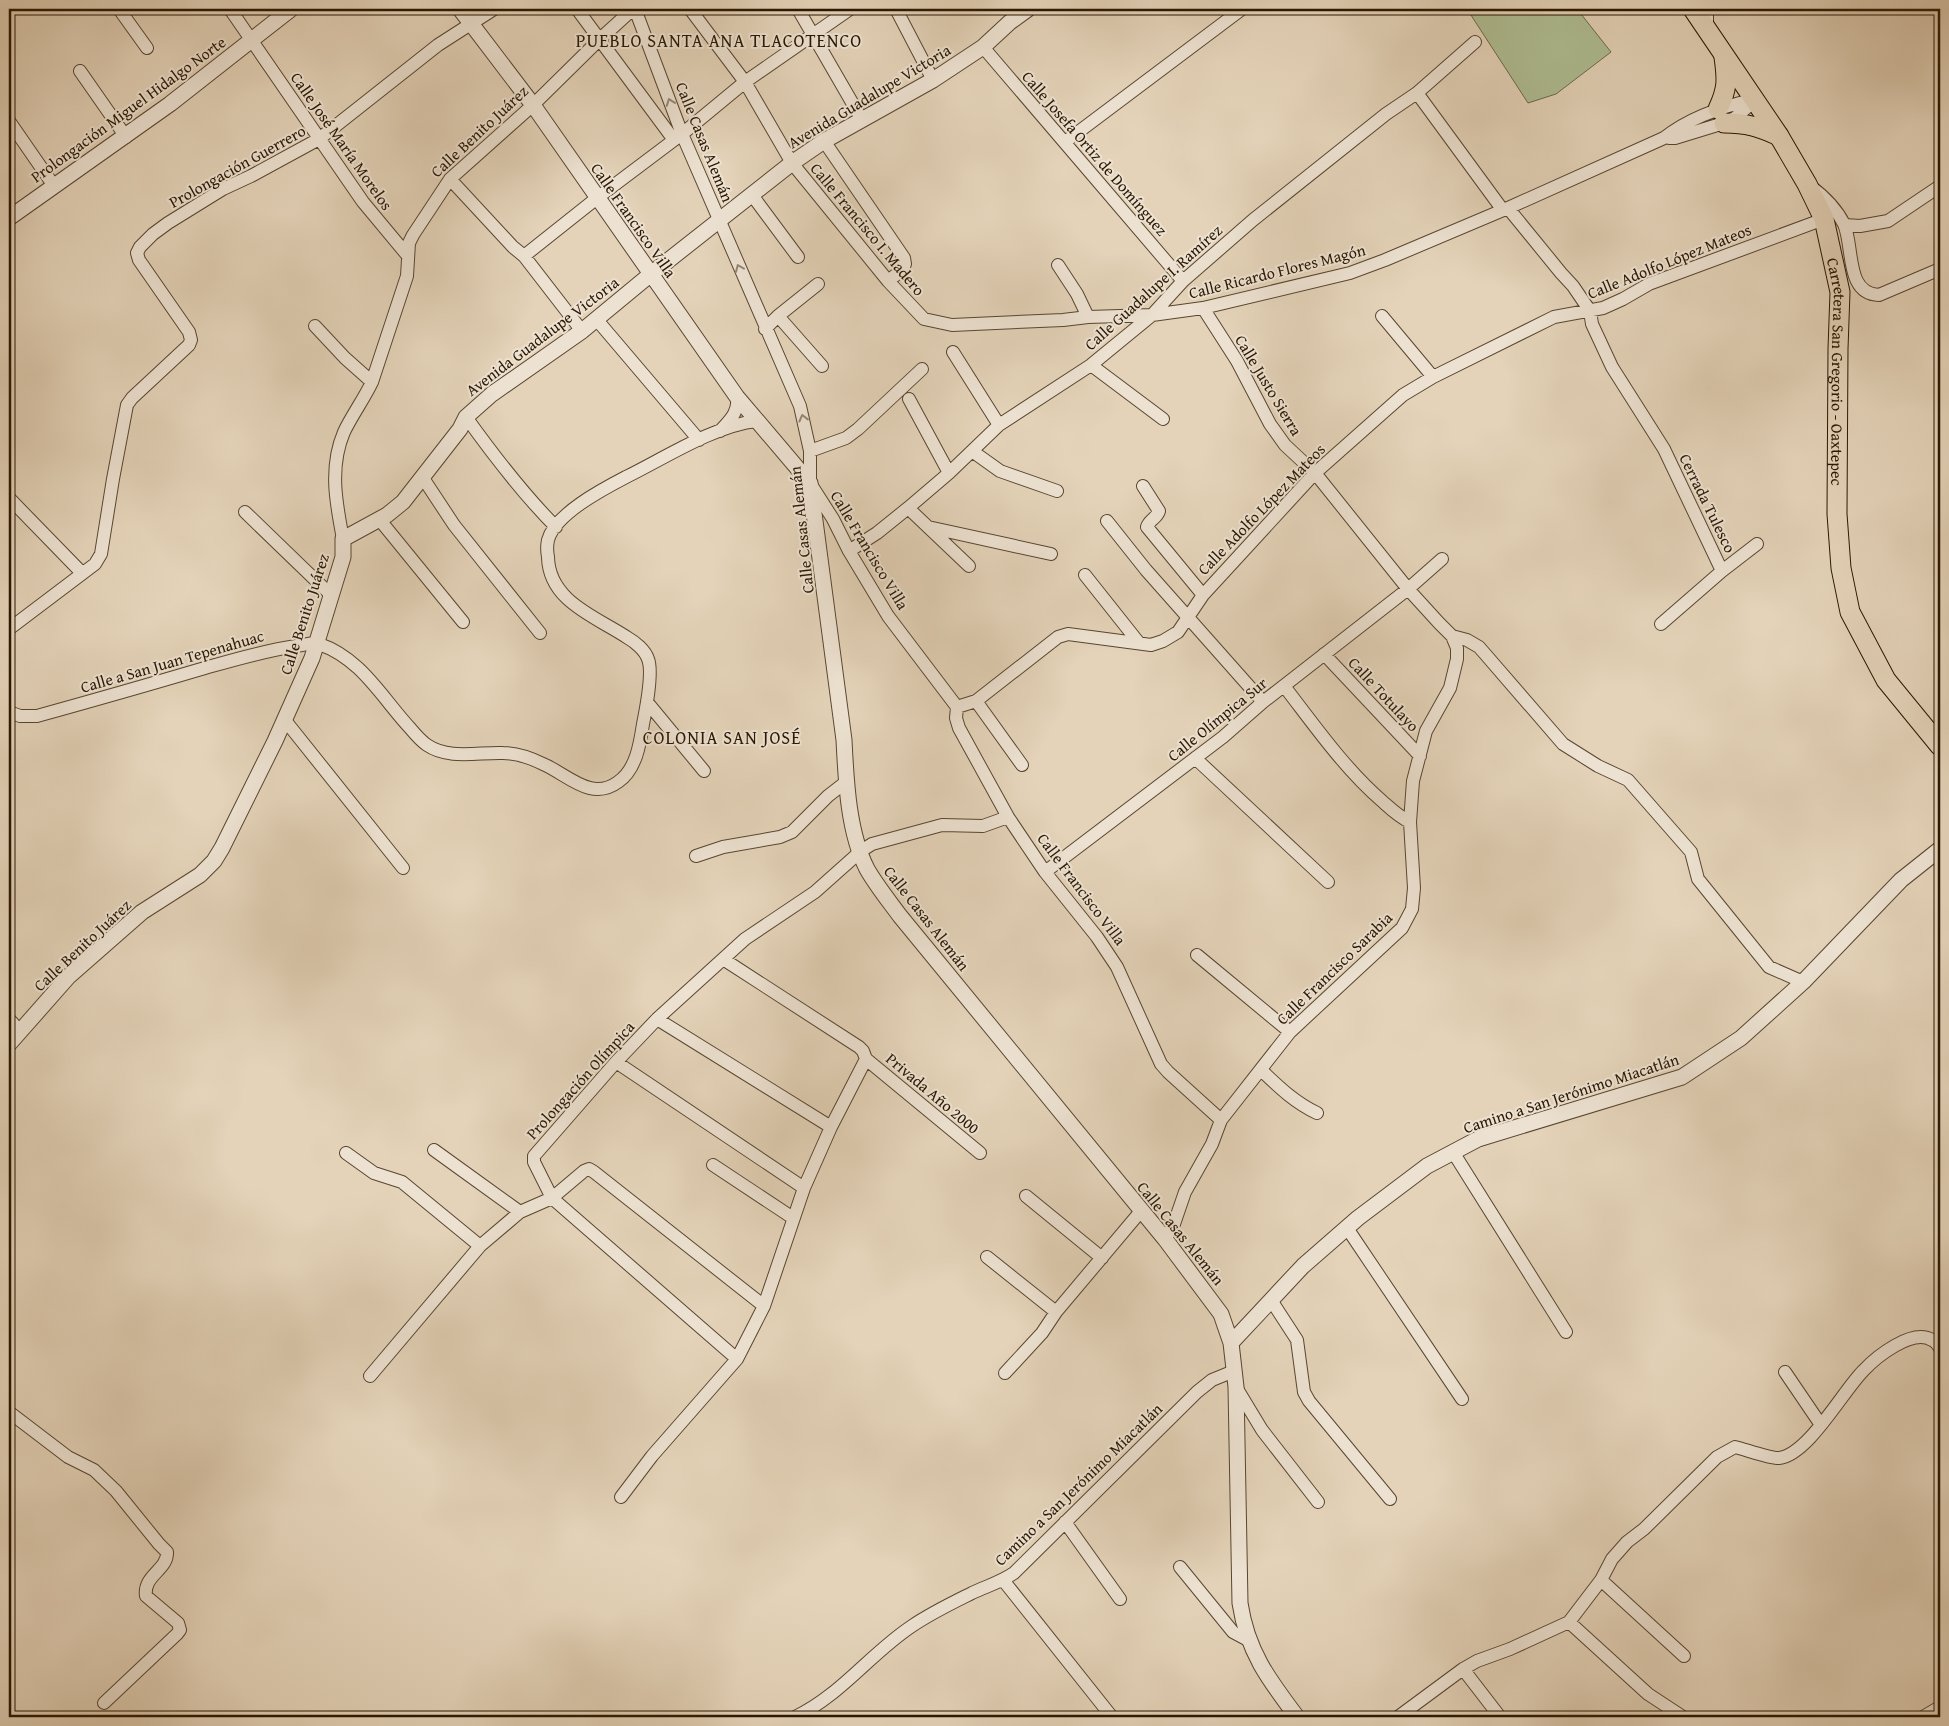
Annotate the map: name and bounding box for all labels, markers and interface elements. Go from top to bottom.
district label: PUEBLO SANTA ANA TLACOTENCO [576,27,862,54]
street label: Prolongación Miguel Hidalgo Norte [25,30,231,188]
street label: Avenida Guadalupe Victoria [783,38,955,154]
street label: Calle Josefa Ortiz de Domínguez [1017,65,1173,241]
street label: Calle José María Morelos [285,67,399,215]
street label: Calle Casas Alemán [670,78,740,206]
street label: Calle Benito Juárez [425,79,533,183]
one-way arrow [666,98,676,107]
street label: Prolongación Guerrero [164,118,310,214]
street label: Calle Francisco I. Madero [805,157,931,301]
street label: Calle Francisco Villa [585,158,683,283]
street label: Calle Adolfo López Mateos [1583,217,1755,305]
street label: Calle Guadalupe I. Ramírez [1079,218,1227,356]
street label: Calle Ricardo Flores Magón [1186,237,1368,305]
street label: Carretera San Gregorio - Oaxtepec [1821,255,1852,486]
one-way arrow [735,264,746,273]
street label: Avenida Guadalupe Victoria [460,270,624,402]
street label: Calle Justo Sierra [1229,330,1309,440]
one-way arrow [798,413,809,422]
street label: Calle Adolfo López Mateos [1192,438,1330,580]
street label: Cerrada Tulesco [1674,449,1742,557]
street label: Calle Casas Alemán [782,465,820,595]
street label: Calle Francisco Villa [825,486,915,615]
street label: Calle Benito Juárez [273,550,335,678]
street label: Calle a San Juan Tepenahuac [77,623,267,699]
street label: Calle Totulayo [1343,651,1425,737]
street label: Calle Olímpica Sur [1162,671,1272,767]
district label: COLONIA SAN JOSÉ [643,724,801,751]
street label: Calle Francisco Villa [1032,828,1133,951]
street label: Calle Casas Alemán [878,860,976,976]
street label: Calle Benito Juárez [28,893,136,997]
street label: Calle Francisco Sarabia [1270,906,1398,1030]
street label: Prolongación Olímpica [520,1015,640,1145]
street label: Privada Año 2000 [881,1047,985,1140]
street label: Camino a San Jerónimo Miacatlán [1460,1047,1682,1139]
street label: Calle Casas Alemán [1132,1176,1230,1290]
street label: Camino a San Jerónimo Miacatlán [989,1397,1167,1571]

